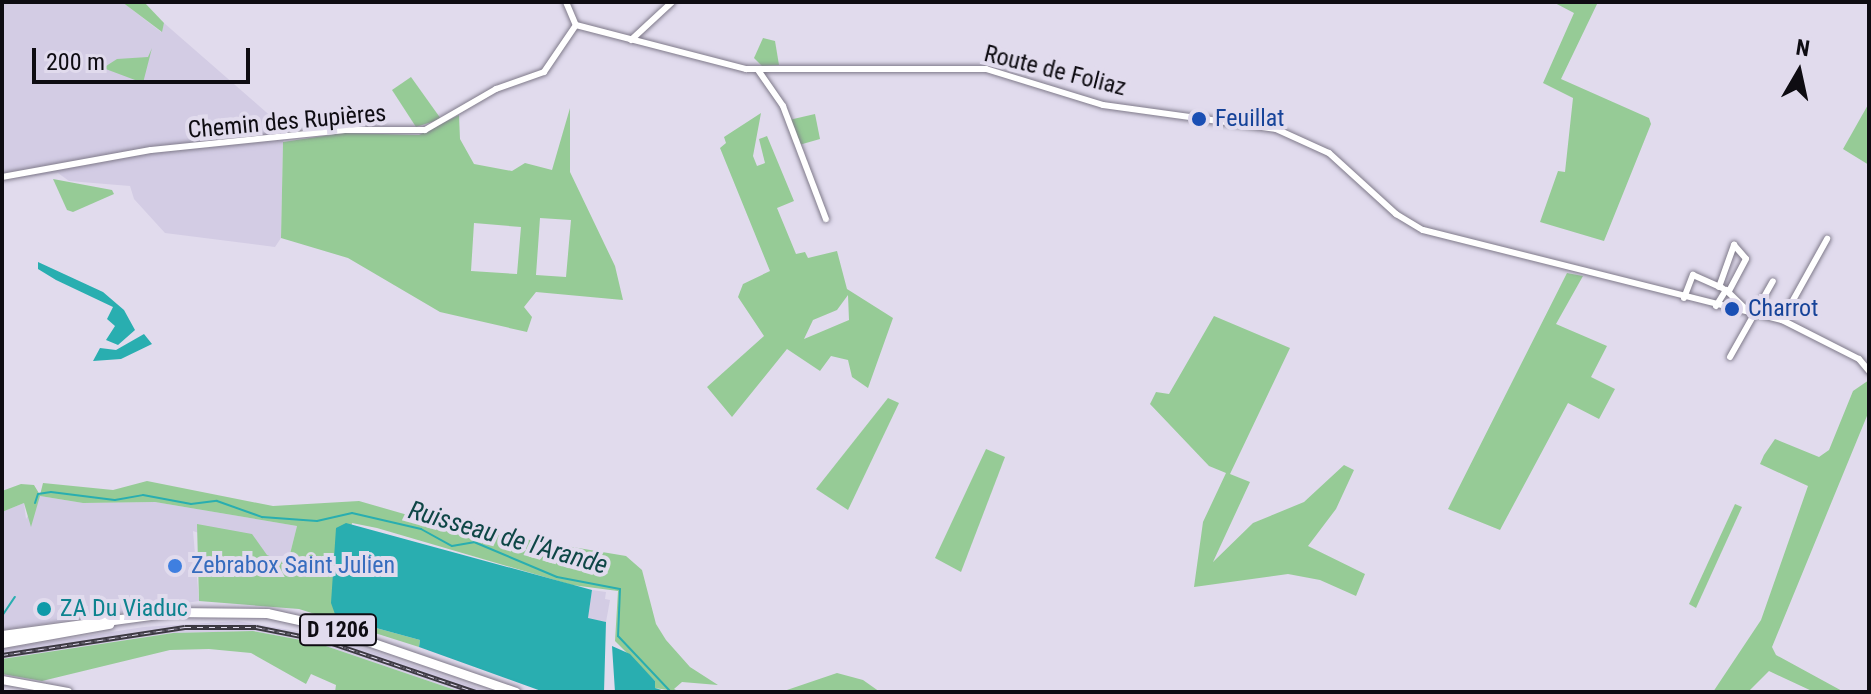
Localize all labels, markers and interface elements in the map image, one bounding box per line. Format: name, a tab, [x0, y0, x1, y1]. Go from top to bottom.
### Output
scale bar	[36, 32, 254, 82]
north arrow	[1759, 32, 1839, 112]
text: N	[1794, 34, 1811, 61]
street label: Route de Foliaz	[981, 39, 1129, 103]
text: 200 m	[46, 48, 105, 76]
street label: Chemin des Rupières	[187, 99, 387, 145]
place label: Feuillat	[1215, 105, 1284, 133]
marker: Feuillat	[1190, 110, 1208, 128]
place label: Charrot	[1748, 295, 1818, 323]
marker: Charrot	[1723, 300, 1741, 318]
water label: Ruisseau de l'Arande	[405, 495, 611, 581]
place label: Zebrabox Saint Julien	[191, 552, 395, 580]
marker: Zebrabox Saint Julien	[166, 557, 184, 575]
place label: ZA Du Viaduc	[60, 595, 188, 623]
marker: ZA Du Viaduc	[35, 600, 53, 618]
road number: D 1206	[298, 612, 378, 648]

